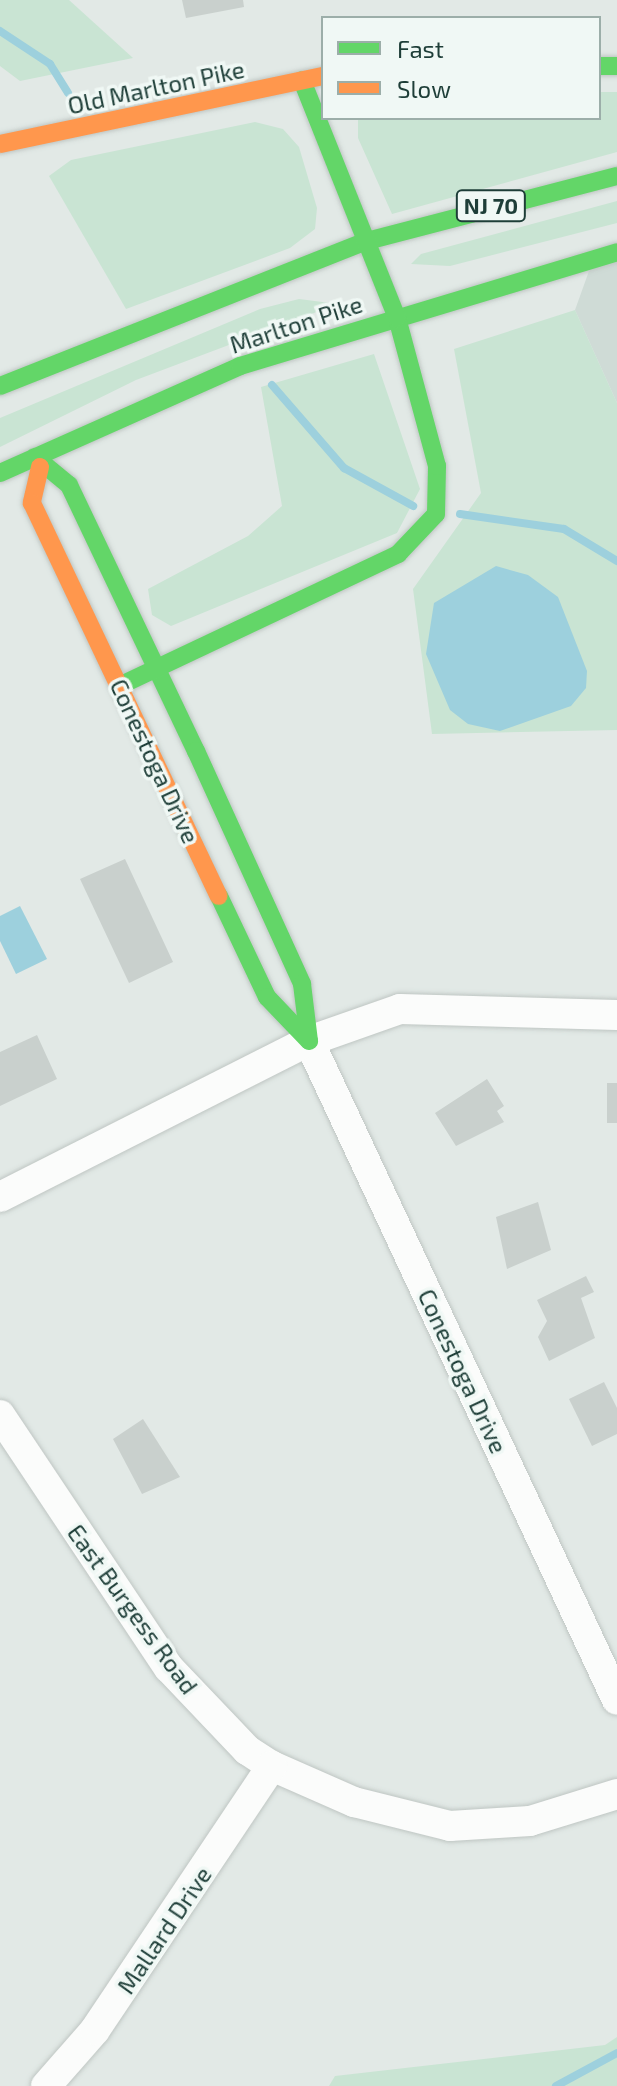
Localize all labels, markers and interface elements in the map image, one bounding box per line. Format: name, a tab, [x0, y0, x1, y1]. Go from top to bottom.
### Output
legend	[321, 16, 601, 120]
text: Fast	[397, 34, 444, 63]
street label: Old Marlton Pike	[65, 54, 247, 120]
text: Slow	[397, 74, 451, 103]
road number: NJ 70	[455, 188, 527, 224]
street label: Marlton Pike	[226, 289, 366, 359]
street label: Conestoga Drive	[104, 674, 206, 848]
street label: Conestoga Drive	[412, 1284, 514, 1458]
street label: East Burgess Road	[62, 1519, 204, 1699]
street label: Mallard Drive	[111, 1861, 217, 1999]

